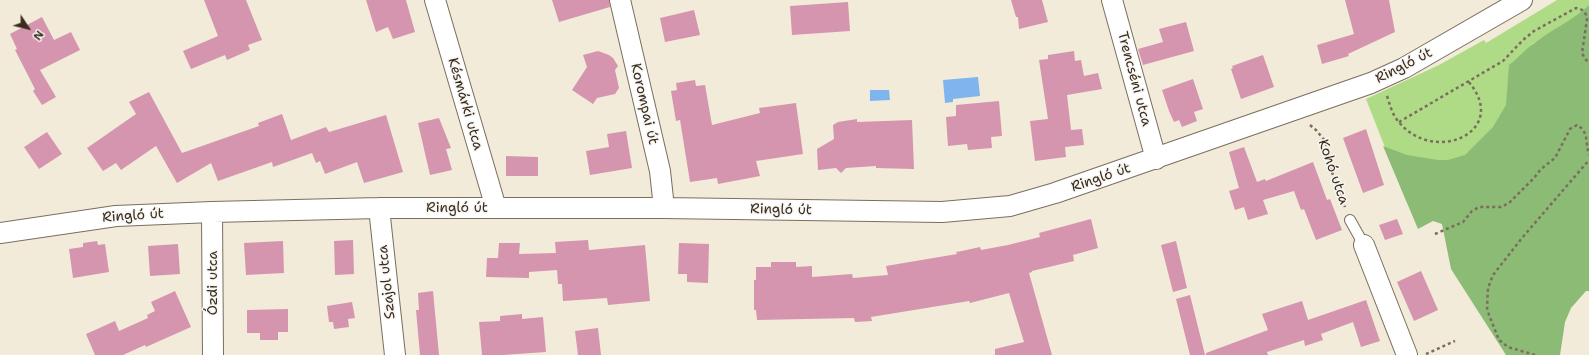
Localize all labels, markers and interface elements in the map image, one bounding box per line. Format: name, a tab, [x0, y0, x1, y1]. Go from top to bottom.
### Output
north arrow	[8, 8, 48, 48]
text: N	[30, 27, 47, 43]
street label: Trencséni utca	[1113, 30, 1155, 128]
street label: Ringló út	[1373, 44, 1435, 88]
street label: Késmárki utca	[444, 56, 486, 152]
street label: Korompai út	[627, 62, 661, 146]
street label: Kohó utca	[1314, 137, 1352, 207]
street label: Ringló út	[1069, 160, 1133, 196]
street label: Ringló út	[426, 200, 488, 216]
street label: Ringló út	[750, 201, 812, 219]
street label: Ringló út	[102, 205, 164, 227]
street label: Szajol utca	[375, 244, 399, 320]
street label: Ózdi utca	[205, 251, 221, 315]

